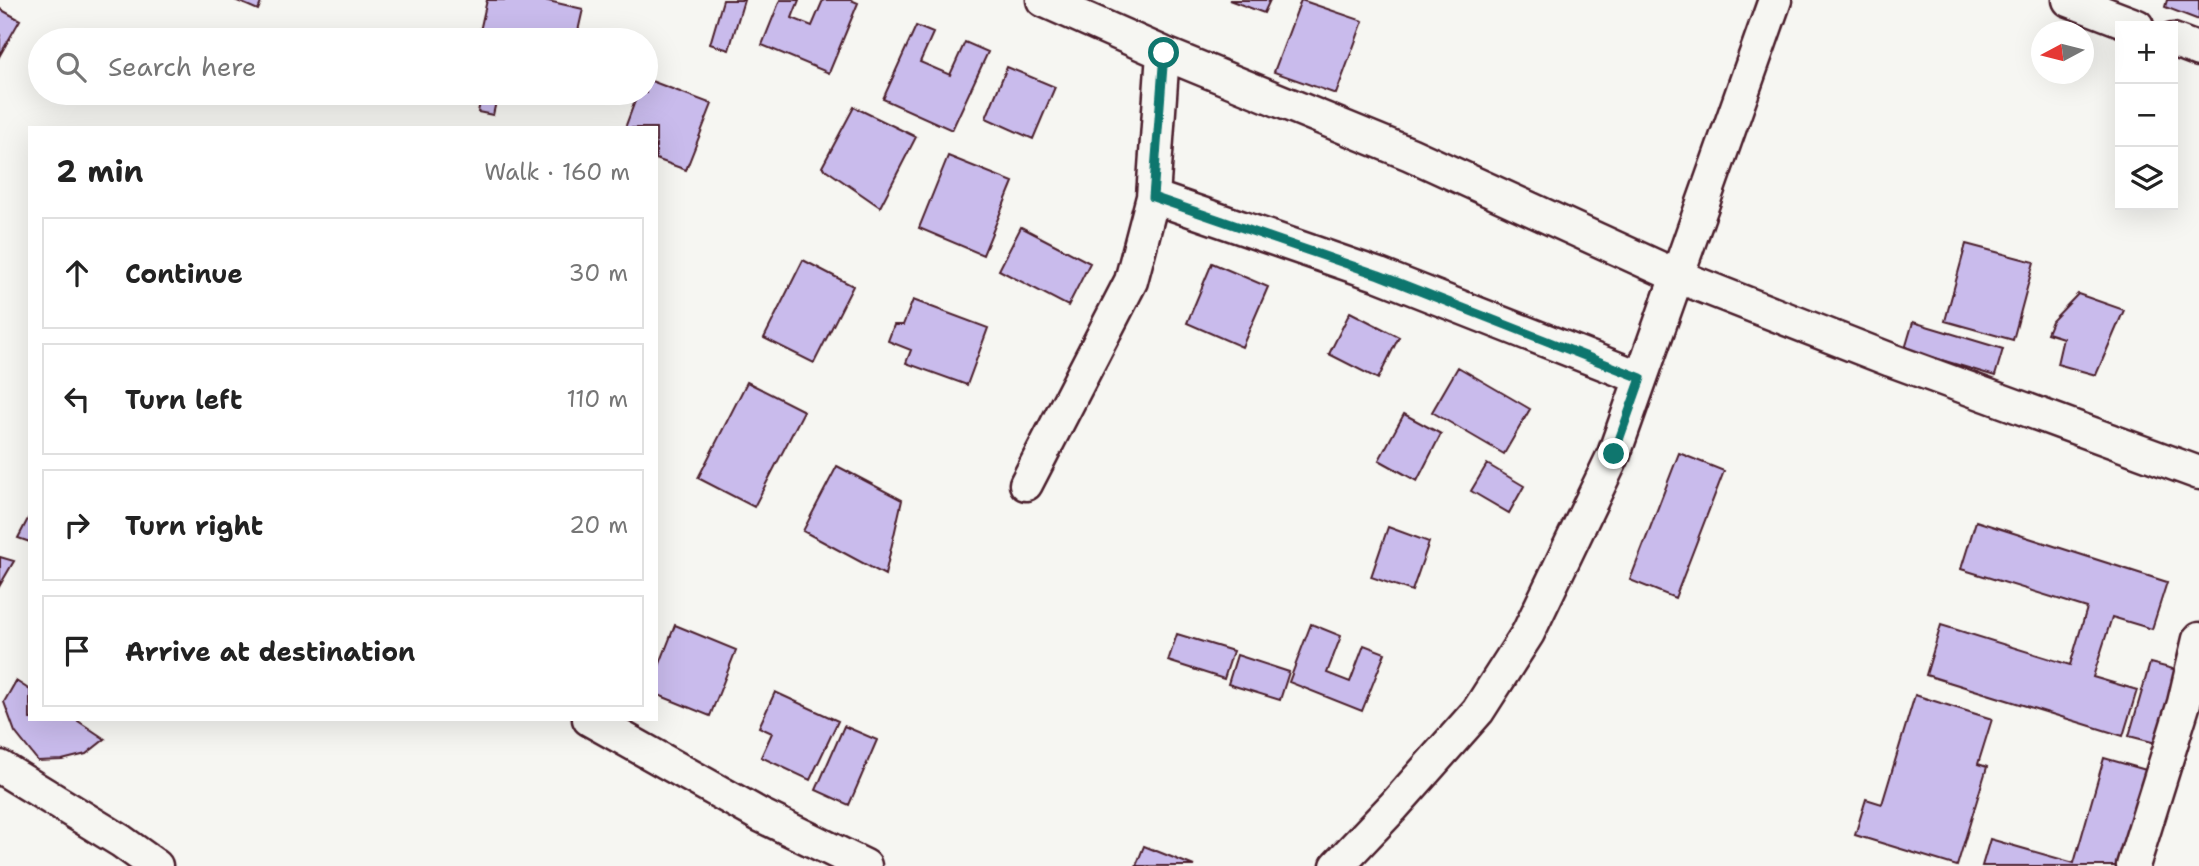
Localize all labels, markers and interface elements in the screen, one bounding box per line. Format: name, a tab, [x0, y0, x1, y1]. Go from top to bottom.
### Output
north arrow	[2031, 21, 2094, 84]
map controls	[2115, 21, 2178, 210]
button: +	[2115, 21, 2178, 84]
search box	[28, 28, 658, 105]
route start	[1148, 37, 1179, 68]
icon: search	[52, 48, 90, 86]
text: Search here	[108, 49, 257, 84]
button: −	[2115, 84, 2178, 147]
button: layers	[2115, 147, 2178, 210]
text: 2 min	[56, 151, 143, 192]
text: Walk · 160 m	[484, 157, 630, 187]
icon: ahead	[58, 254, 96, 292]
text: Continue	[125, 256, 243, 291]
text: 30 m	[569, 258, 628, 288]
icon: left	[58, 380, 96, 418]
text: Turn left	[125, 382, 242, 417]
text: 110 m	[566, 384, 628, 414]
route end	[1598, 438, 1629, 469]
icon: right	[58, 506, 96, 544]
text: Turn right	[125, 508, 263, 543]
text: 20 m	[569, 510, 628, 540]
icon: arrive	[58, 632, 96, 670]
text: Arrive at destination	[125, 634, 415, 669]

